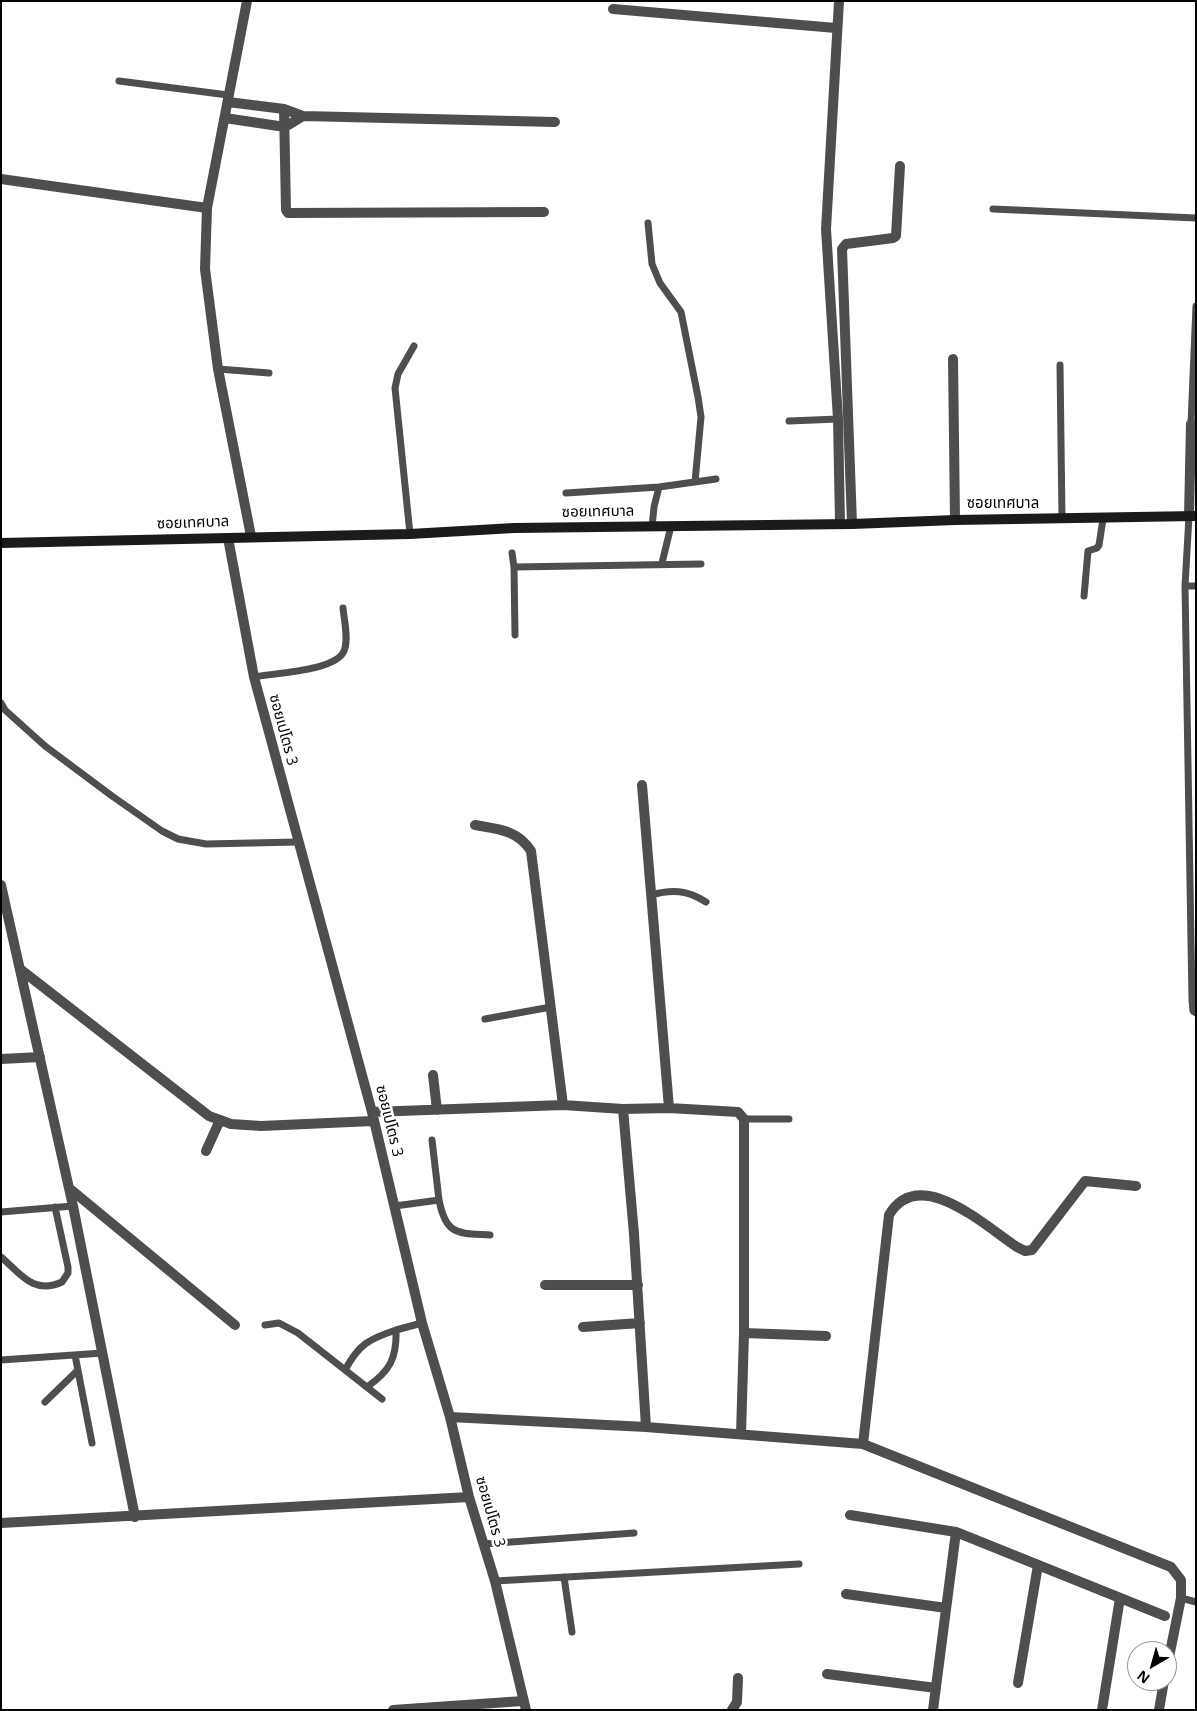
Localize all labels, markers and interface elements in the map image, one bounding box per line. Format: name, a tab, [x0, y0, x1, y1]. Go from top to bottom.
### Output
street label: ซอยเทศบาล	[967, 495, 1039, 513]
street label: ซอยเทศบาล	[562, 502, 634, 522]
street label: ซอยเทศบาล	[156, 513, 230, 533]
street label: ซอยเปโตร 3	[265, 692, 301, 768]
street label: ซอยเปโตร 3	[371, 1083, 407, 1159]
street label: ซอยเปโตร 3	[471, 1474, 509, 1550]
north arrow	[1127, 1641, 1177, 1691]
text: N	[1133, 1666, 1153, 1688]

